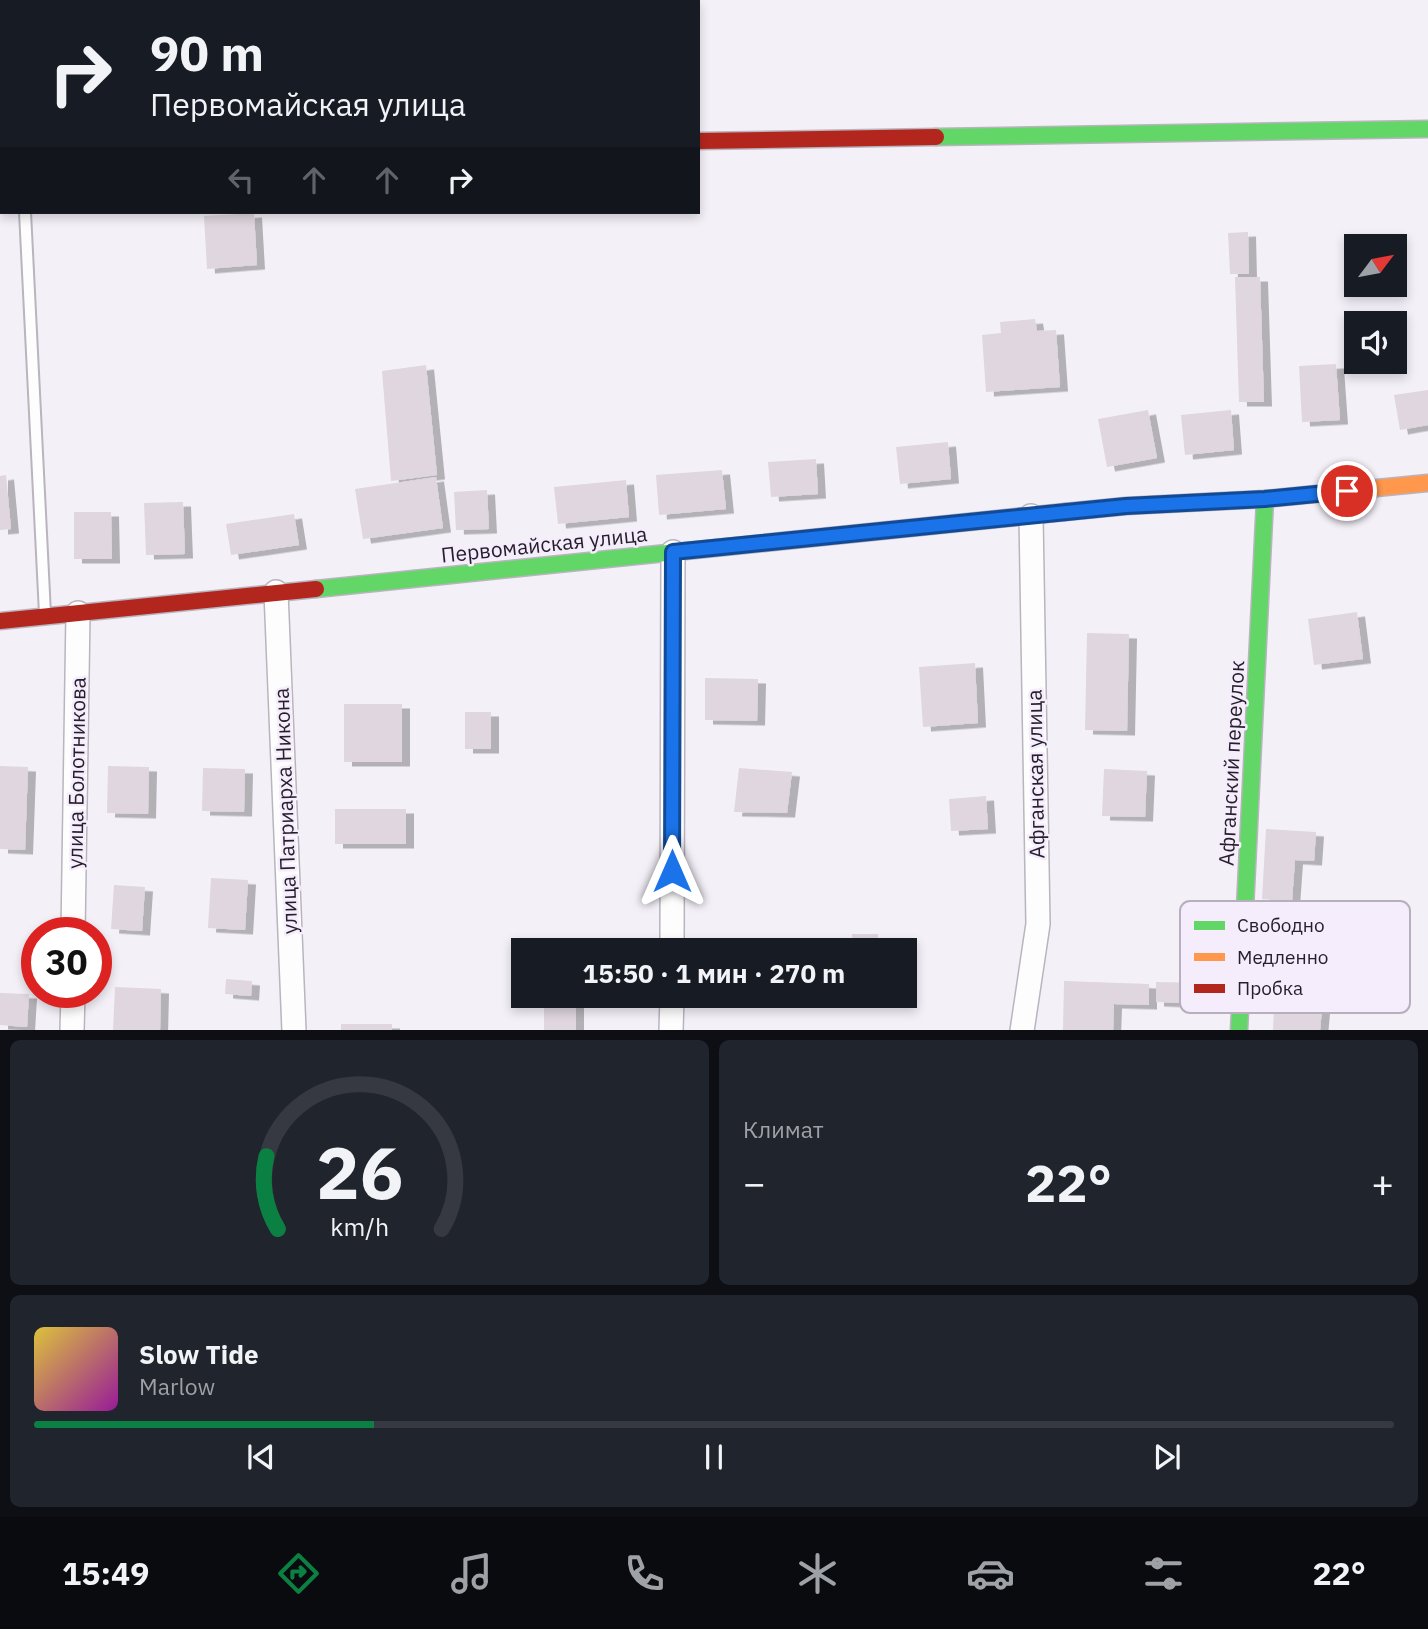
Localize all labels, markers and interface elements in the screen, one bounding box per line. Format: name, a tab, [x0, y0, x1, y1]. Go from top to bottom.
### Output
text: 90 m	[150, 21, 264, 84]
icon: right	[35, 28, 126, 119]
text: Первомайская улица	[150, 83, 466, 125]
icon: left	[222, 161, 260, 199]
icon: ahead	[295, 161, 333, 199]
icon: ahead	[368, 161, 406, 199]
icon: right	[441, 161, 479, 199]
north arrow	[1344, 234, 1407, 298]
map controls	[1344, 234, 1407, 374]
button: sound	[1344, 311, 1407, 374]
pin	[1317, 461, 1377, 521]
icon: arrive	[1328, 472, 1366, 510]
street label: Первомайская улица	[439, 519, 649, 569]
street label: Афганский переулок	[1212, 659, 1250, 867]
street label: улица Болотникова	[60, 677, 92, 869]
street label: улица Патриарха Никона	[267, 687, 303, 935]
street label: Афганская улица	[1020, 689, 1050, 859]
position arrow	[635, 834, 709, 908]
legend	[1180, 901, 1410, 1013]
text: Свободно	[1237, 913, 1325, 937]
speed limit sign: 30	[21, 917, 112, 1008]
text: Медленно	[1237, 945, 1328, 969]
text: 15:50 · 1 мин · 270 m	[583, 956, 845, 990]
text: Пробка	[1237, 976, 1303, 1000]
text: Климат	[743, 1114, 824, 1144]
text: 26	[316, 1124, 403, 1219]
text: 22°	[1025, 1149, 1112, 1216]
text: −	[743, 1158, 766, 1207]
text: +	[1371, 1158, 1394, 1207]
text: km/h	[330, 1209, 389, 1242]
text: Slow Tide	[139, 1337, 259, 1371]
text: Marlow	[139, 1371, 215, 1401]
icon: previous	[242, 1438, 280, 1476]
icon: pause	[695, 1438, 733, 1476]
icon: next	[1148, 1438, 1186, 1476]
icon: directions	[274, 1549, 323, 1598]
icon: music	[447, 1549, 496, 1598]
icon: phone	[620, 1549, 669, 1598]
icon: climate	[793, 1549, 842, 1598]
icon: car	[966, 1549, 1015, 1598]
icon: filters	[1139, 1549, 1188, 1598]
text: 15:49	[62, 1552, 149, 1594]
text: 22°	[1312, 1552, 1366, 1594]

